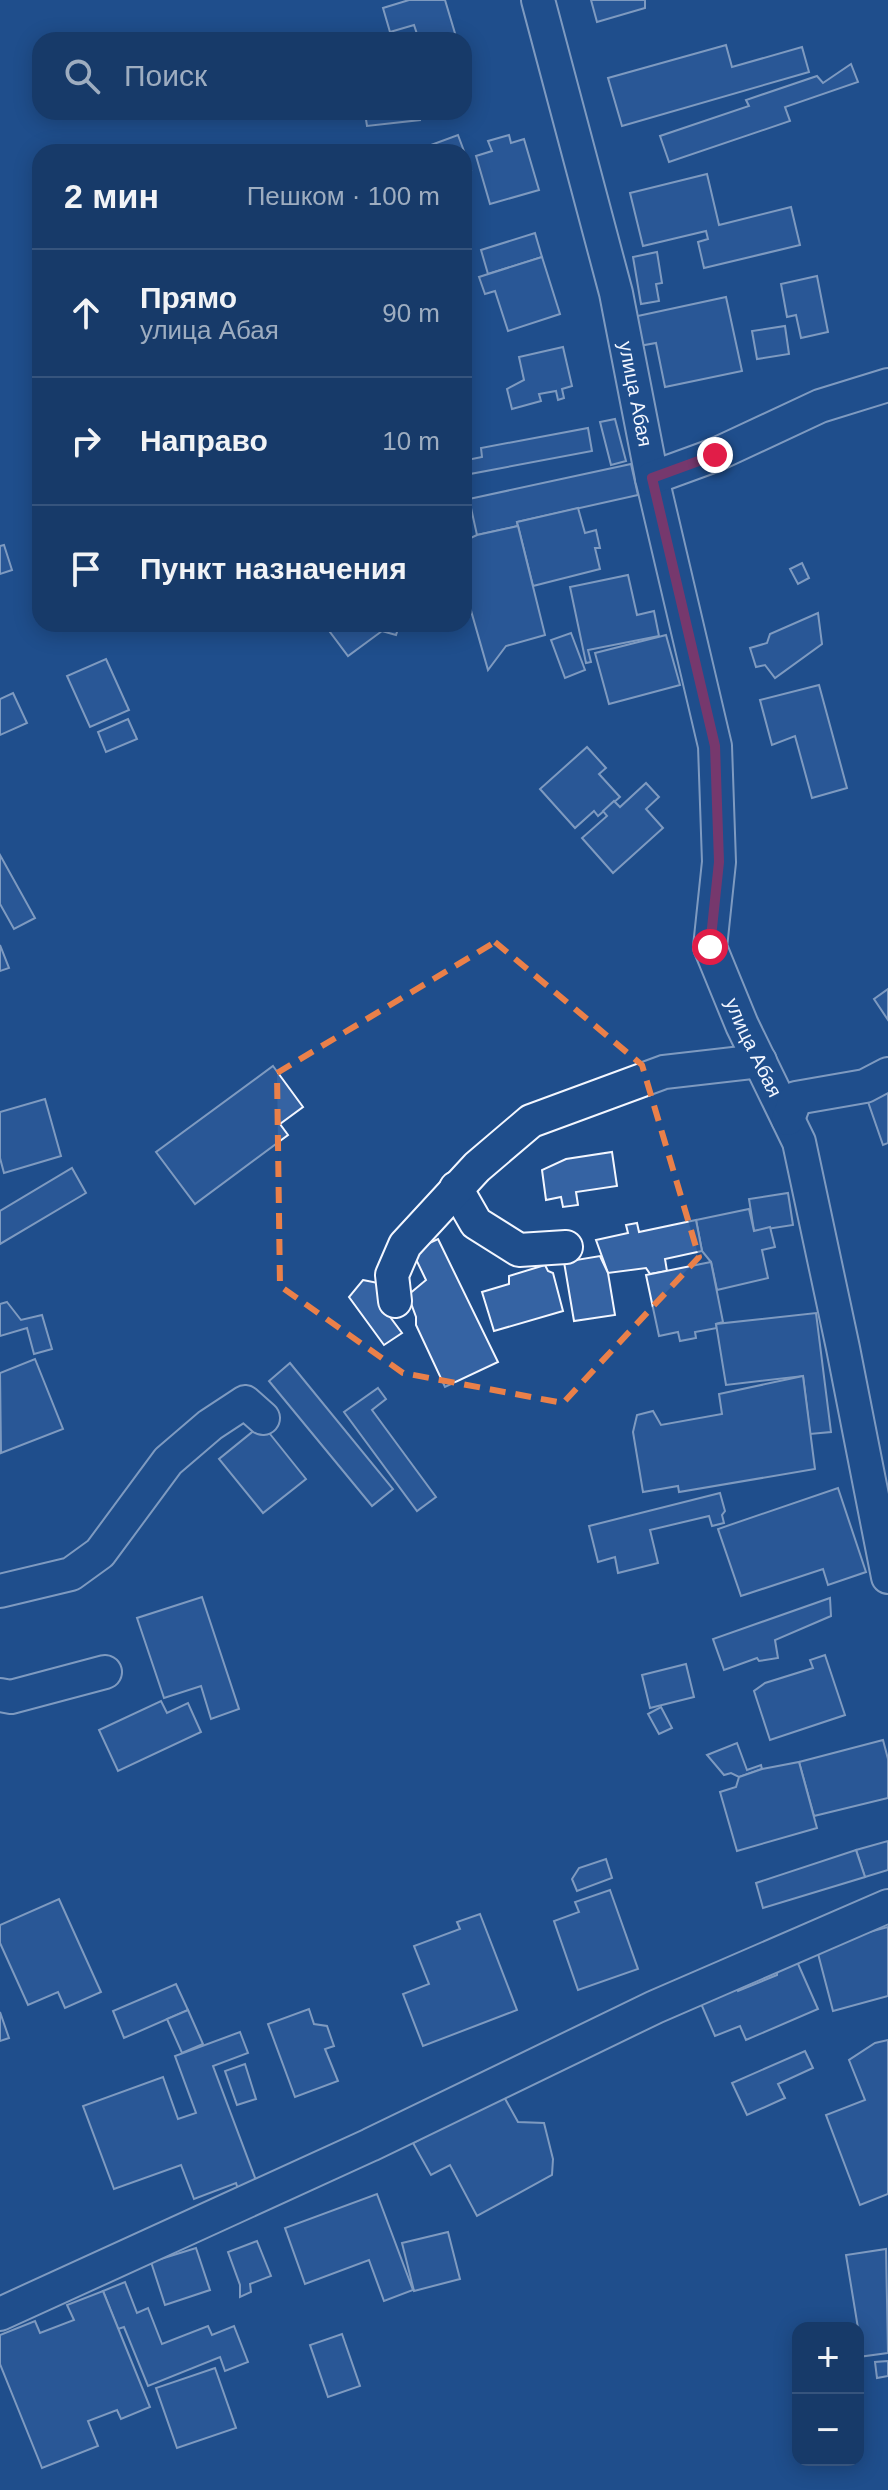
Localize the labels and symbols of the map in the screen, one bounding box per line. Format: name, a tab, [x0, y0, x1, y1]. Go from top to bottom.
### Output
street label: улица Абая	[615, 339, 657, 448]
route end	[697, 437, 733, 473]
route start	[692, 929, 728, 965]
street label: улица Абая	[721, 995, 786, 1100]

